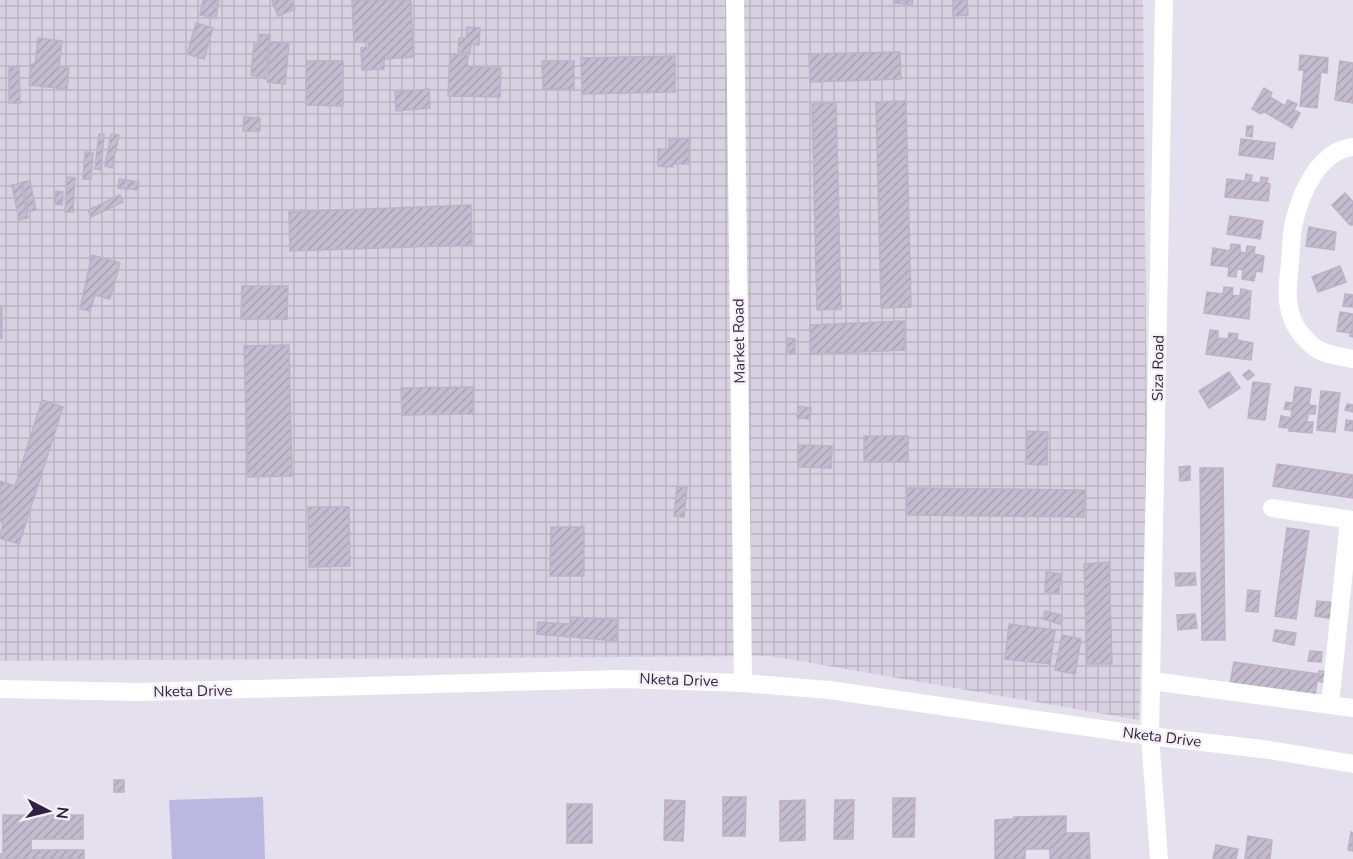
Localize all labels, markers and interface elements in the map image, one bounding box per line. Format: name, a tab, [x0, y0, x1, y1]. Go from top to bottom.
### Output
street label: Market Road	[728, 298, 750, 384]
street label: Siza Road	[1147, 335, 1169, 401]
street label: Nketa Drive	[639, 669, 719, 691]
street label: Nketa Drive	[153, 680, 233, 702]
street label: Nketa Drive	[1122, 722, 1202, 752]
north arrow	[18, 781, 78, 841]
text: N	[50, 805, 74, 820]

